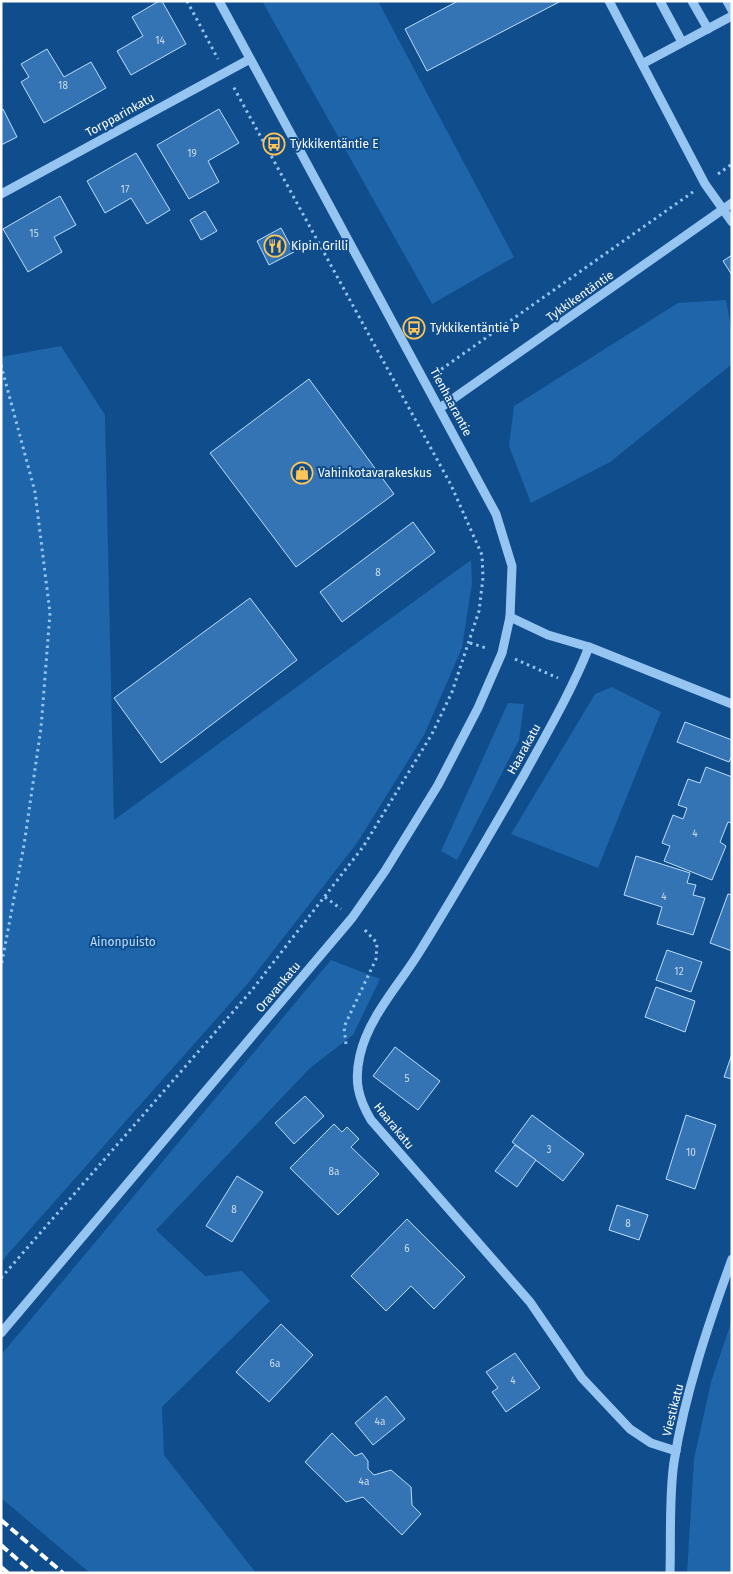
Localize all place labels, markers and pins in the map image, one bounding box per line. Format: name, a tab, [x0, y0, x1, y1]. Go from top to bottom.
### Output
bus stop icon: Tykkikentäntie E	[262, 132, 286, 156]
place label: Tykkikentäntie E	[290, 137, 379, 151]
restaurant icon: Kipin Grilli	[263, 234, 287, 258]
place label: Kipin Grilli	[291, 239, 348, 253]
bus stop icon: Tykkikentäntie P	[402, 316, 426, 340]
place label: Tykkikentäntie P	[430, 321, 519, 335]
shop icon: Vahinkotavarakeskus	[290, 461, 314, 485]
place label: Vahinkotavarakeskus	[318, 466, 432, 480]

